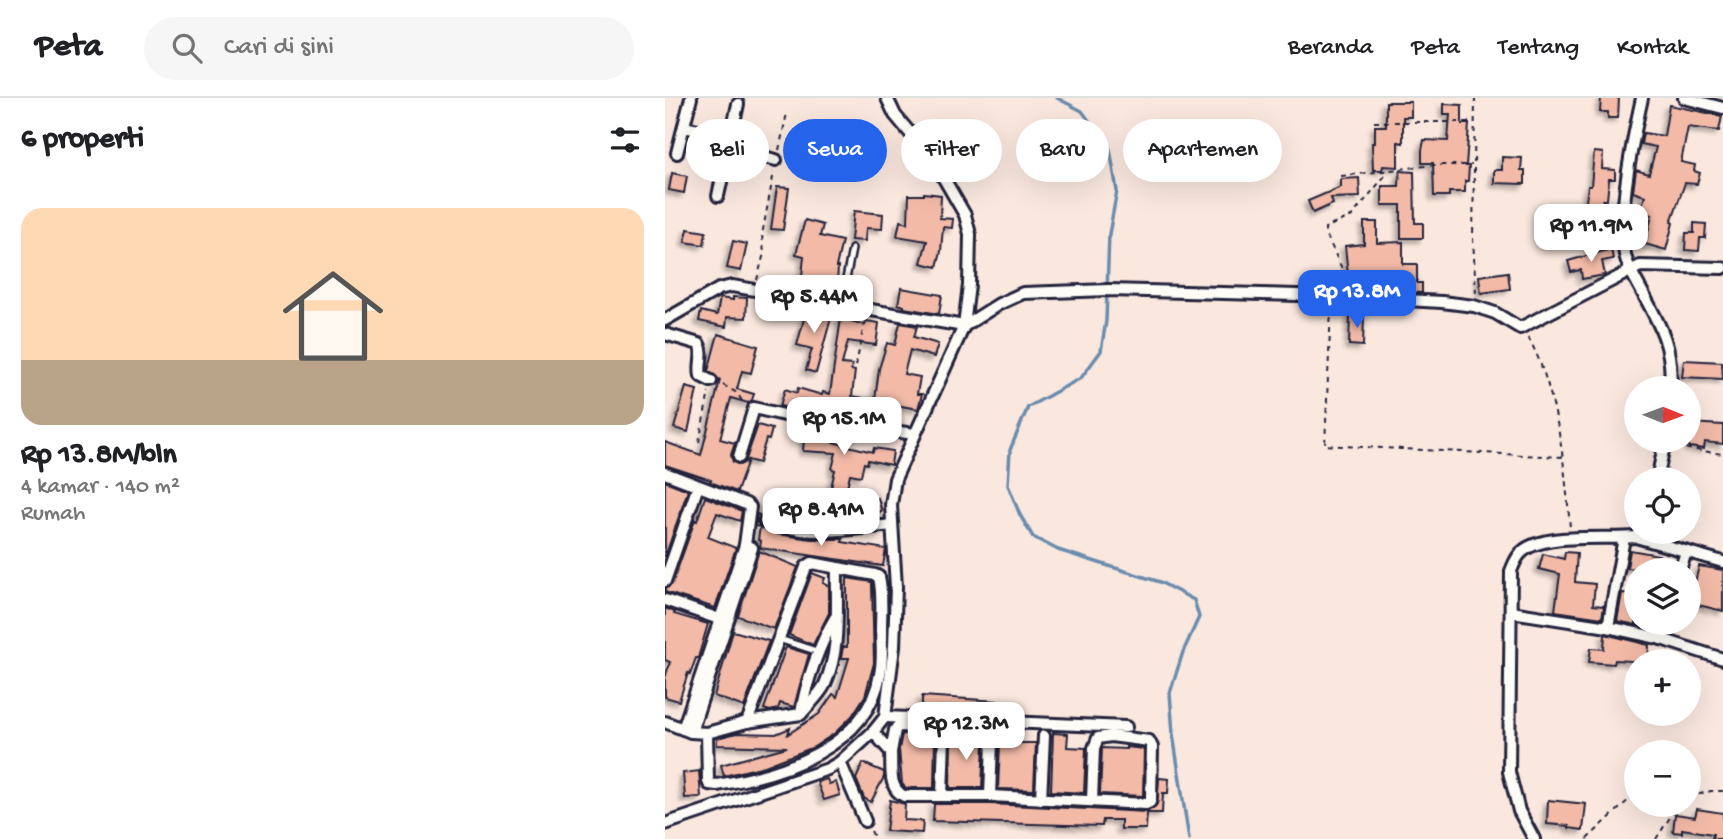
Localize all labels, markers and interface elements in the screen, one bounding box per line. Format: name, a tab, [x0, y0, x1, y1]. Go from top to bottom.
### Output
search box	[144, 17, 634, 80]
text: Peta	[35, 29, 102, 67]
icon: search	[168, 29, 206, 67]
text: Cari di sini	[224, 33, 334, 64]
text: Beranda	[1288, 34, 1373, 63]
text: Peta	[1411, 34, 1460, 63]
text: Tentang	[1498, 34, 1579, 63]
text: Kontak	[1617, 34, 1688, 63]
chip: Beli	[686, 119, 769, 182]
chip: Sewa	[783, 119, 887, 182]
chip: Filter	[901, 119, 1002, 182]
chip: Baru	[1016, 119, 1109, 182]
chip: Apartemen	[1123, 119, 1282, 182]
icon: filters	[606, 121, 644, 159]
text: 6 properti	[21, 123, 144, 158]
pin: Rp 11.9M	[1519, 204, 1663, 264]
text: Rp 11.9M	[1550, 213, 1632, 240]
icon: home	[270, 253, 396, 379]
pin: Rp 13.8M	[1285, 271, 1429, 330]
pin: Rp 5.44M	[742, 275, 886, 335]
text: Rp 13.8M	[1314, 279, 1400, 306]
text: Rp 5.44M	[771, 284, 857, 311]
north arrow	[1624, 376, 1701, 453]
map controls	[1624, 376, 1701, 817]
pin: Rp 15.1M	[772, 398, 916, 457]
text: Rp 15.1M	[803, 406, 885, 433]
text: Rp 13.8M/bln	[21, 439, 177, 474]
button: locate	[1624, 467, 1701, 544]
text: 4 kamar · 140 m²	[21, 474, 180, 501]
pin: Rp 8.41M	[749, 489, 893, 548]
text: Rp 8.41M	[779, 497, 863, 524]
text: Rumah	[21, 501, 85, 528]
button: layers	[1624, 558, 1701, 635]
button: +	[1624, 649, 1701, 726]
pin: Rp 12.3M	[894, 702, 1038, 762]
text: Rp 12.3M	[924, 711, 1008, 738]
button: −	[1624, 740, 1701, 817]

